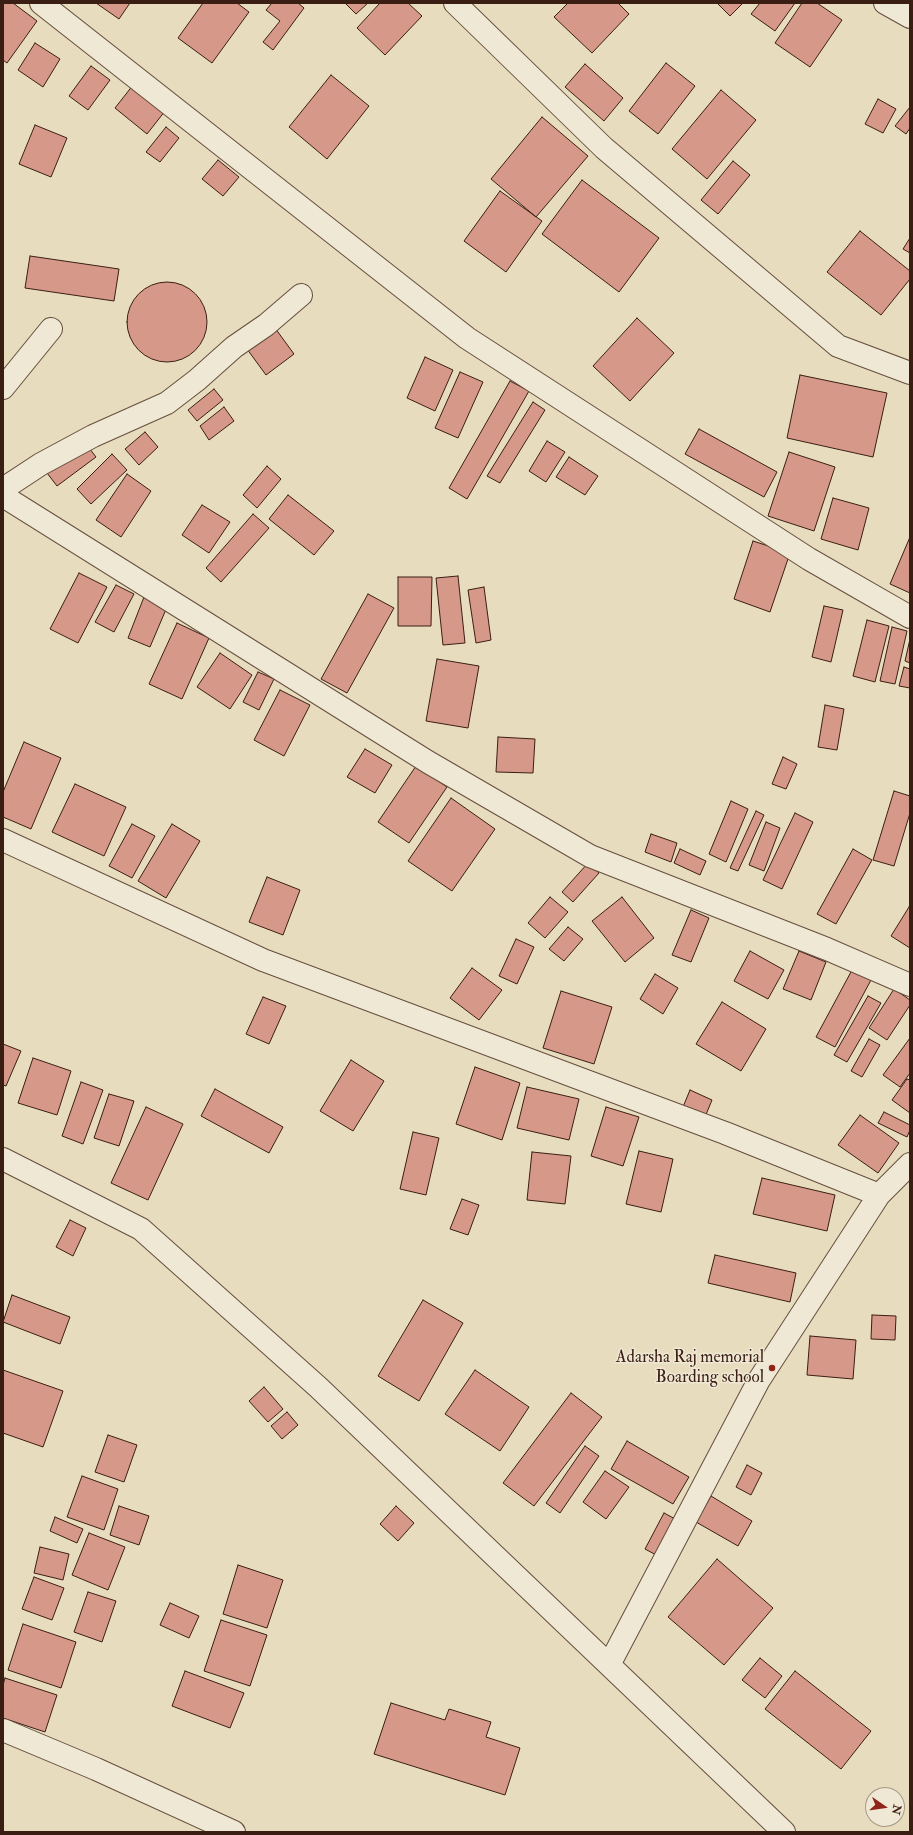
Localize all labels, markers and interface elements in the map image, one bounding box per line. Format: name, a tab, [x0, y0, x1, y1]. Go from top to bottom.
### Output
place label: Adarsha Raj memorial Boarding school	[616, 1348, 764, 1388]
marker: Adarsha Raj memorial Boarding school	[767, 1363, 777, 1373]
north arrow	[865, 1787, 905, 1827]
text: N	[889, 1803, 904, 1816]

